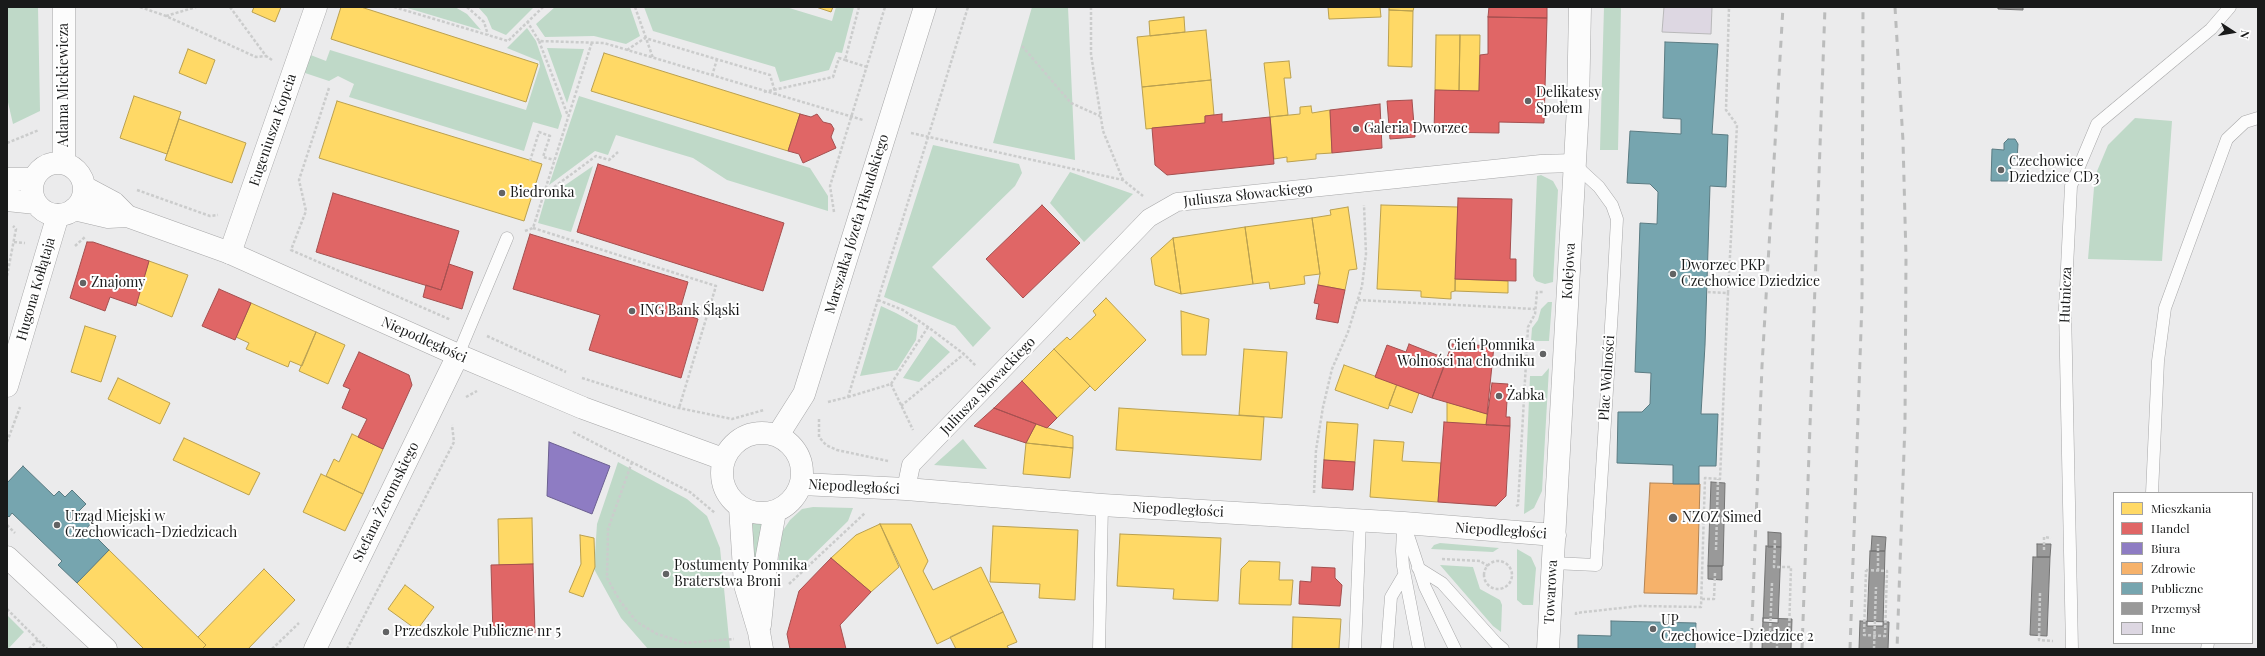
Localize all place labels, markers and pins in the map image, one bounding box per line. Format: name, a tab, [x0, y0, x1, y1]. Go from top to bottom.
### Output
place label: Delikatesy Społem	[1536, 85, 1601, 118]
marker: Delikatesy Społem	[1523, 96, 1533, 106]
place label: Galeria Dworzec	[1364, 121, 1468, 137]
marker: Galeria Dworzec	[1351, 124, 1361, 134]
place label: Czechowice Dziedzice CD3	[2009, 154, 2099, 186]
marker: Czechowice Dziedzice CD3	[1996, 165, 2006, 175]
place label: Biedronka	[510, 185, 574, 201]
marker: Biedronka	[497, 188, 507, 198]
place label: Dworzec PKP Czechowice Dziedzice	[1681, 258, 1820, 290]
marker: Dworzec PKP Czechowice Dziedzice	[1668, 269, 1678, 279]
place label: Znajomy	[91, 275, 145, 291]
marker: Znajomy	[78, 278, 88, 288]
place label: ING Bank Śląski	[640, 303, 740, 319]
marker: ING Bank Śląski	[627, 306, 637, 316]
place label: Cień Pomnika Wolności na chodniku	[1397, 338, 1535, 370]
marker: Cień Pomnika Wolności na chodniku	[1538, 349, 1548, 359]
place label: Żabka	[1507, 388, 1545, 404]
marker: Żabka	[1494, 391, 1504, 401]
place label: Urząd Miejski w Czechowicach-Dziedzicach	[65, 509, 237, 542]
place label: NZOZ Simed	[1682, 510, 1762, 526]
marker: NZOZ Simed	[1667, 512, 1679, 524]
marker: Urząd Miejski w Czechowicach-Dziedzicach	[52, 520, 62, 530]
place label: Postumenty Pomnika Braterstwa Broni	[674, 558, 808, 590]
marker: Postumenty Pomnika Braterstwa Broni	[661, 569, 671, 579]
place label: UP Czechowice-Dziedzice 2	[1661, 613, 1814, 646]
place label: Przedszkole Publiczne nr 5	[394, 624, 561, 640]
marker: UP Czechowice-Dziedzice 2	[1648, 624, 1658, 634]
marker: Przedszkole Publiczne nr 5	[381, 627, 391, 637]

